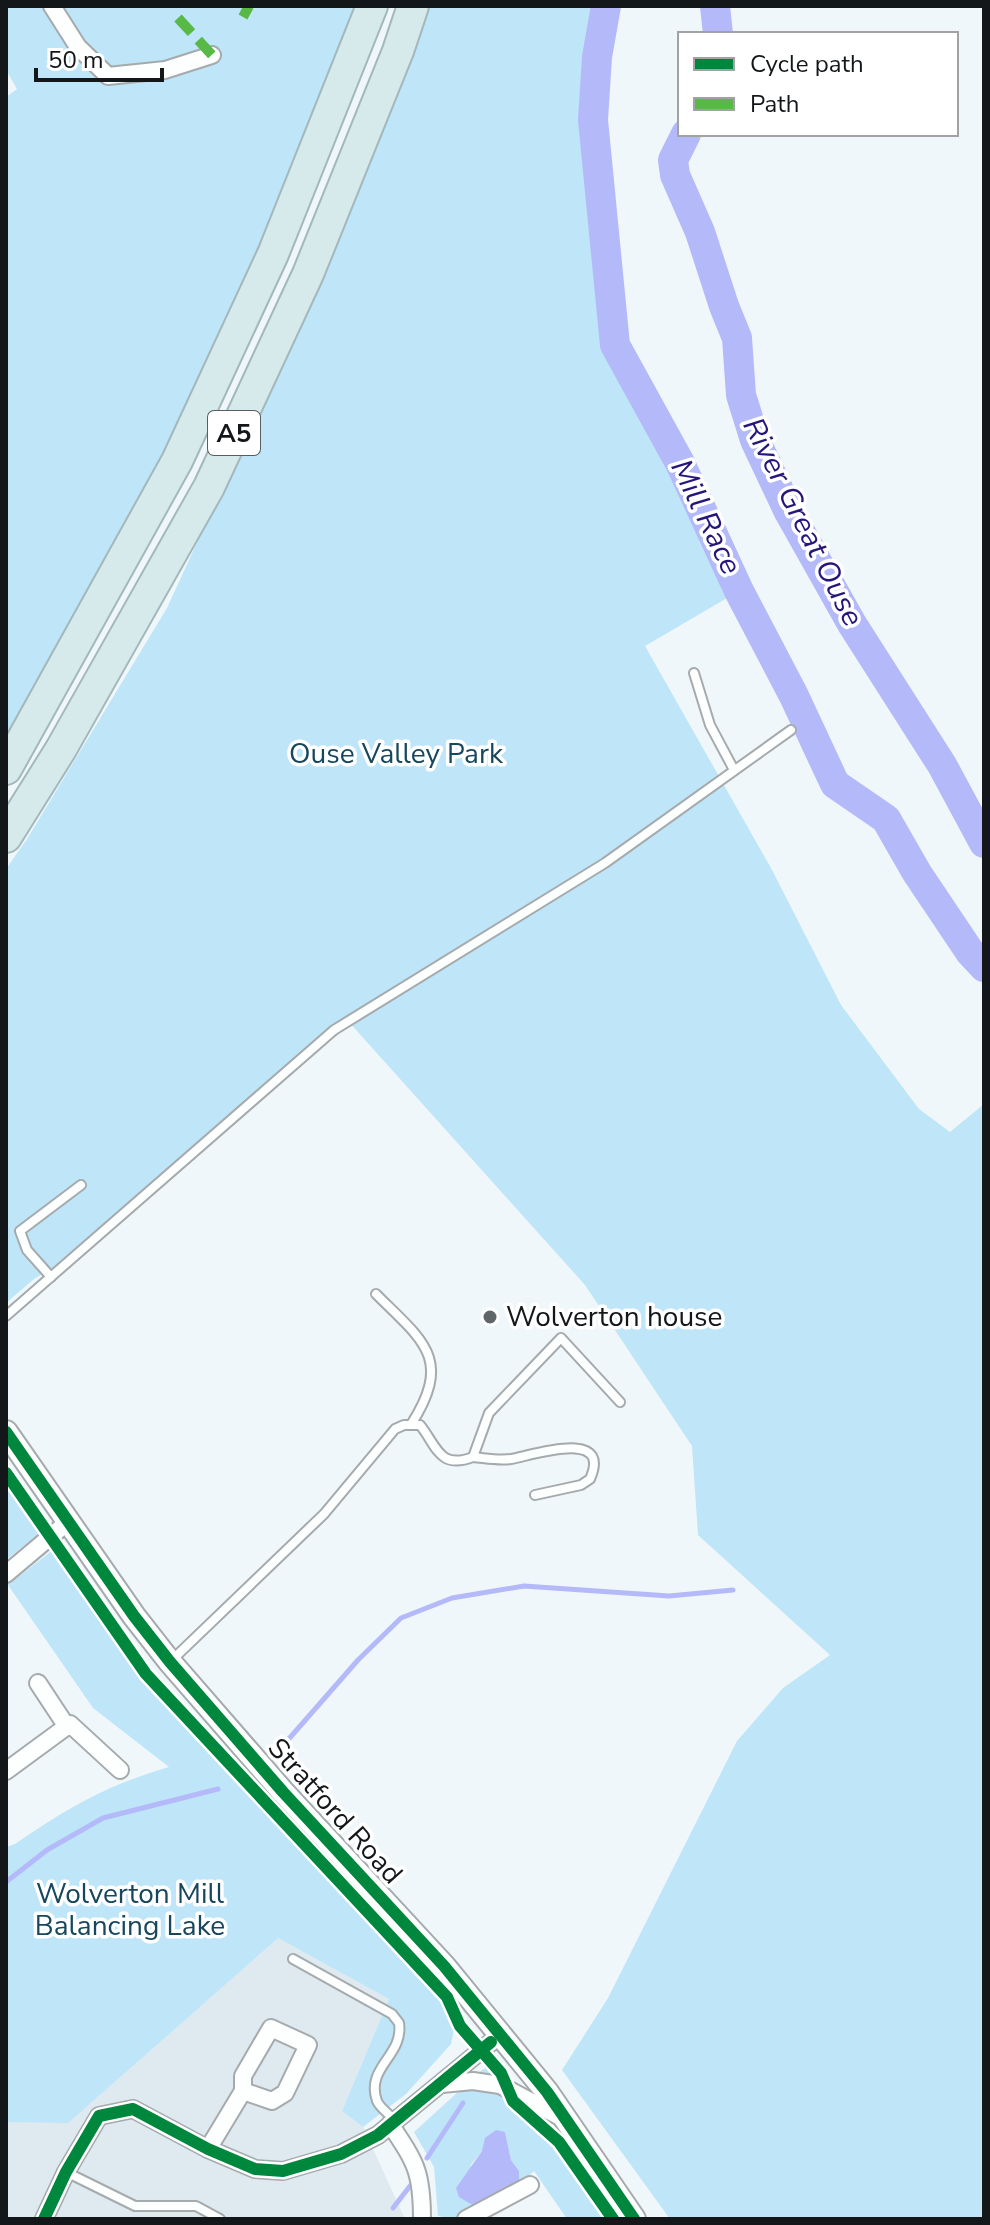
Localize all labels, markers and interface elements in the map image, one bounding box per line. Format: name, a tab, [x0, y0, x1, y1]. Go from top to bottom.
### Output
scale bar	[36, 32, 162, 82]
legend	[678, 32, 958, 136]
text: 50 m	[48, 44, 104, 76]
text: Cycle path	[750, 48, 864, 80]
text: Path	[750, 88, 799, 120]
road number: A5	[208, 411, 260, 455]
water label: River Great Ouse	[733, 411, 873, 633]
water label: Mill Race	[660, 452, 752, 582]
park label: Ouse Valley Park	[289, 735, 504, 773]
place label: Wolverton house	[506, 1298, 722, 1336]
marker: Wolverton house	[481, 1308, 499, 1326]
street label: Stratford Road	[259, 1730, 411, 1892]
park label: Wolverton Mill Balancing Lake	[35, 1875, 225, 1945]

